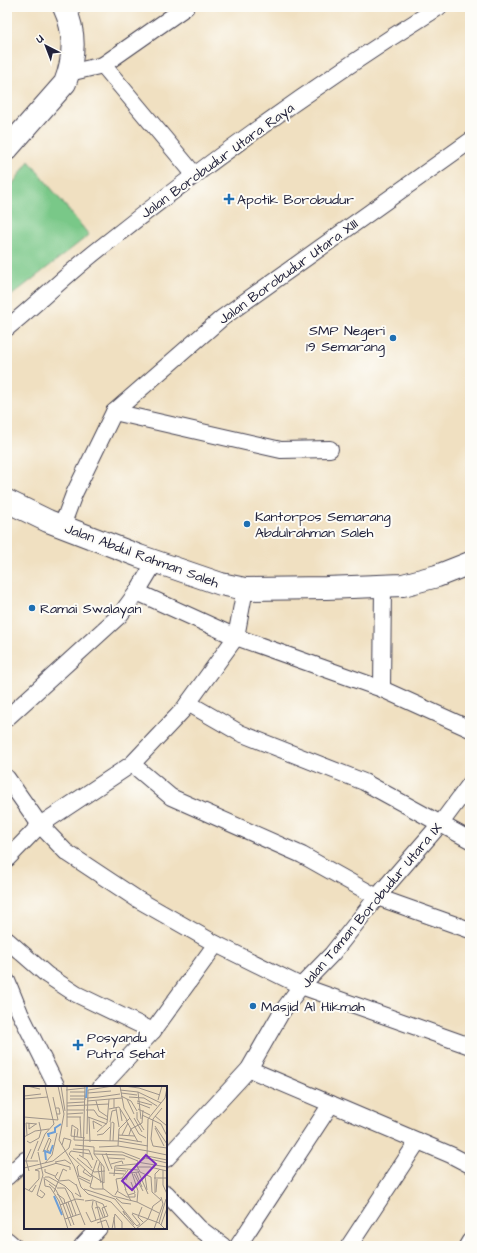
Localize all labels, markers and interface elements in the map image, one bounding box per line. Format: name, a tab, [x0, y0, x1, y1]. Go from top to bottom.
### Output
north arrow	[26, 26, 66, 66]
text: U	[32, 31, 47, 47]
street label: Jalan Borobudur Utara Raya	[137, 98, 299, 223]
place label: Apotik Borobudur	[237, 190, 354, 210]
marker: Apotik Borobudur	[224, 194, 234, 204]
street label: Jalan Borobudur Utara XIII	[215, 214, 363, 329]
place label: SMP Negeri 19 Semarang	[306, 321, 385, 357]
marker: SMP Negeri 19 Semarang	[388, 333, 398, 343]
place label: Kantorpos Semarang Abdulrahman Saleh	[255, 507, 391, 543]
street label: Jalan Abdul Rahman Saleh	[62, 519, 222, 593]
marker: Kantorpos Semarang Abdulrahman Saleh	[242, 519, 252, 529]
place label: Ramai Swalayan	[40, 599, 141, 619]
marker: Ramai Swalayan	[27, 603, 37, 613]
street label: Jalan Taman Borobudur Utara IX	[296, 818, 447, 993]
place label: Masjid Al Hikmah	[261, 997, 365, 1017]
marker: Masjid Al Hikmah	[248, 1001, 258, 1011]
place label: Posyandu Putra Sehat	[87, 1028, 166, 1064]
marker: Posyandu Putra Sehat	[72, 1039, 84, 1051]
inset map	[24, 1086, 167, 1229]

